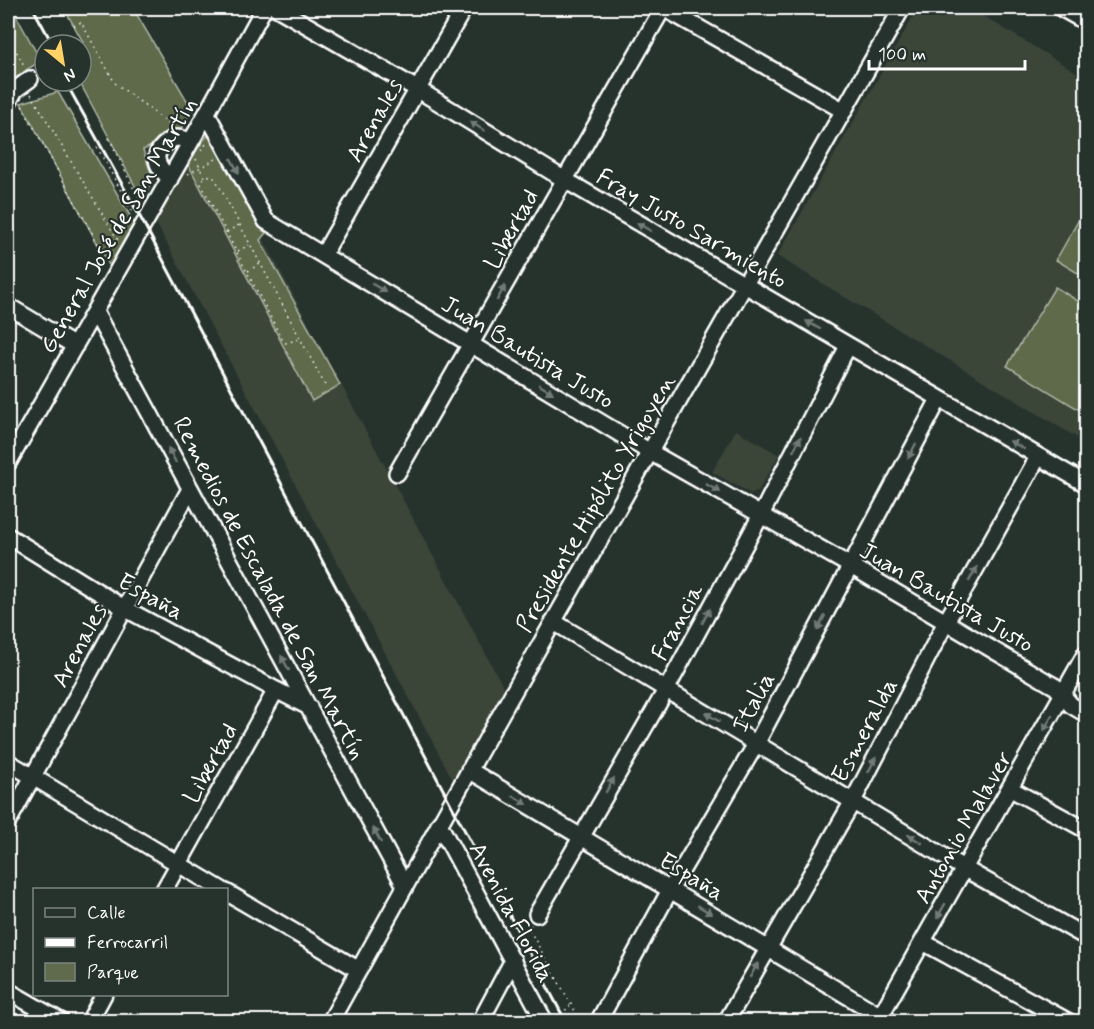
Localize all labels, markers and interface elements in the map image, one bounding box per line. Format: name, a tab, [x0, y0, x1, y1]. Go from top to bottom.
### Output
north arrow	[33, 33, 93, 93]
scale bar	[869, 33, 1025, 71]
text: 100 m	[878, 43, 926, 67]
text: N	[60, 63, 80, 86]
street label: Arenales	[340, 73, 411, 168]
street label: General José de San Martín	[33, 92, 205, 359]
one-way arrow	[469, 121, 485, 132]
one-way arrow	[230, 158, 240, 175]
street label: Fray Justo Sarmiento	[590, 162, 792, 297]
street label: Libertad	[478, 184, 547, 275]
one-way arrow	[636, 221, 652, 232]
one-way arrow	[371, 283, 387, 294]
one-way arrow	[495, 285, 506, 301]
street label: Juan Bautista Justo	[435, 289, 619, 417]
one-way arrow	[804, 320, 821, 330]
street label: Presidente Hipólito Yrigoyen	[509, 369, 683, 639]
one-way arrow	[538, 383, 554, 394]
street label: Remedios de Escalada de San Martín	[165, 412, 373, 766]
one-way arrow	[793, 435, 802, 452]
one-way arrow	[1009, 439, 1025, 450]
one-way arrow	[907, 442, 917, 459]
one-way arrow	[167, 446, 177, 463]
one-way arrow	[705, 483, 722, 493]
street label: Juan Bautista Justo	[854, 536, 1039, 661]
one-way arrow	[968, 565, 978, 582]
street label: España	[112, 567, 189, 628]
street label: Francia	[645, 578, 712, 667]
street label: Arenales	[45, 598, 116, 693]
one-way arrow	[701, 607, 711, 624]
one-way arrow	[816, 614, 826, 632]
one-way arrow	[280, 654, 290, 671]
street label: Italia	[726, 667, 783, 738]
street label: Esmeralda	[825, 673, 906, 788]
one-way arrow	[704, 712, 720, 723]
one-way arrow	[1043, 715, 1053, 732]
street label: Libertad	[177, 718, 246, 809]
street label: Antonio Malaver	[908, 746, 1021, 910]
one-way arrow	[867, 756, 876, 773]
one-way arrow	[605, 777, 615, 794]
one-way arrow	[512, 794, 528, 805]
one-way arrow	[373, 826, 382, 843]
one-way arrow	[907, 833, 923, 844]
street label: Avenida Florida	[461, 837, 561, 988]
street label: España	[653, 846, 730, 909]
legend	[33, 888, 228, 996]
text: Calle	[87, 901, 126, 925]
one-way arrow	[936, 902, 946, 919]
one-way arrow	[697, 905, 713, 916]
text: Ferrocarril	[87, 931, 168, 955]
text: Parque	[87, 961, 139, 985]
one-way arrow	[749, 962, 759, 979]

